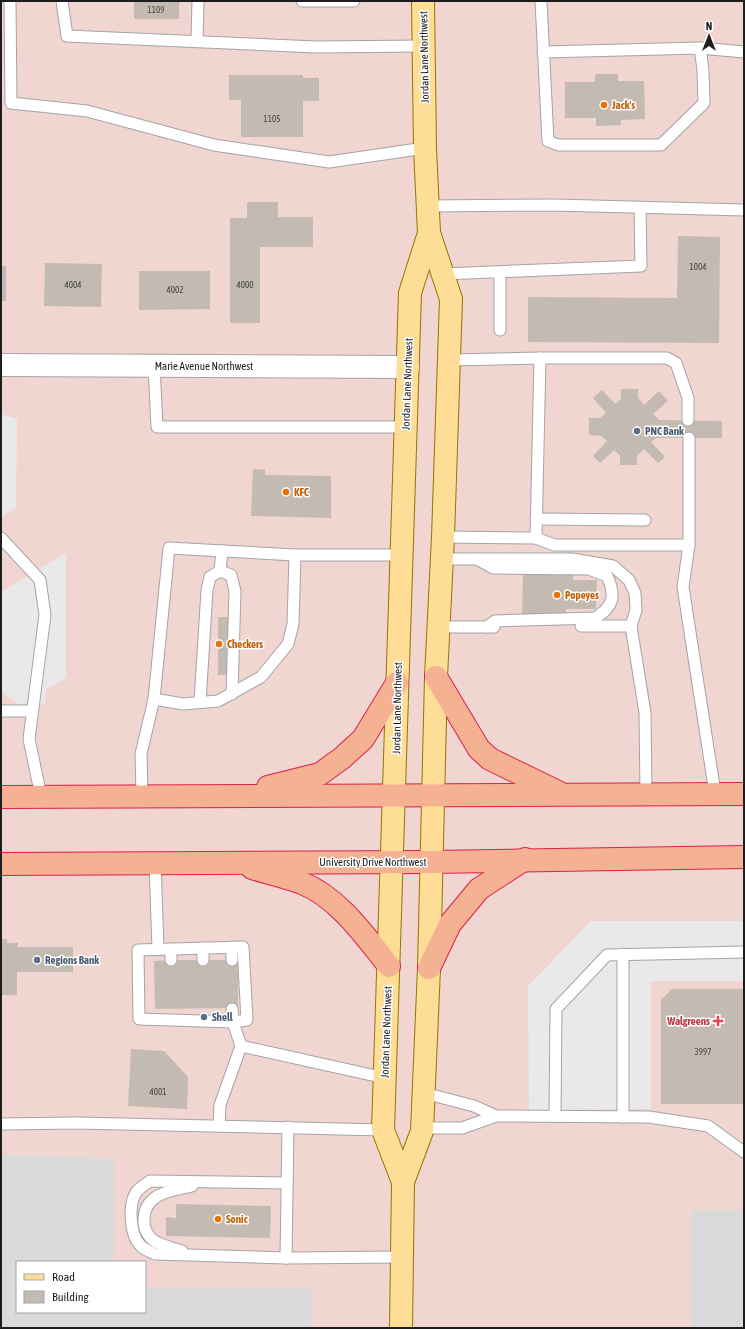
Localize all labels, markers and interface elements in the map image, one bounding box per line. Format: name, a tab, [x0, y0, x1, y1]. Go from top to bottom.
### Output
house number: 1109	[148, 5, 164, 15]
street label: Jordan Lane Northwest	[417, 11, 431, 103]
north arrow	[689, 16, 729, 56]
text: N	[706, 20, 712, 32]
place label: Jack's	[611, 99, 635, 111]
marker: Jack's	[599, 100, 609, 110]
house number: 1105	[264, 114, 280, 124]
house number: 1004	[690, 262, 706, 272]
house number: 4004	[65, 280, 81, 290]
house number: 4000	[237, 280, 253, 290]
house number: 4002	[167, 285, 183, 295]
street label: Jordan Lane Northwest	[399, 338, 415, 430]
street label: Marie Avenue Northwest	[155, 360, 253, 372]
place label: PNC Bank	[645, 425, 684, 437]
marker: PNC Bank	[632, 426, 642, 436]
place label: KFC	[294, 486, 309, 498]
marker: KFC	[281, 487, 291, 497]
place label: Popeyes	[565, 589, 599, 601]
marker: Popeyes	[552, 590, 562, 600]
place label: Checkers	[227, 638, 263, 650]
marker: Checkers	[214, 639, 224, 649]
street label: Jordan Lane Northwest	[390, 662, 404, 754]
street label: University Drive Northwest	[319, 856, 427, 868]
place label: Regions Bank	[45, 954, 99, 966]
marker: Regions Bank	[32, 955, 42, 965]
street label: Jordan Lane Northwest	[378, 986, 394, 1078]
place label: Shell	[212, 1011, 234, 1023]
marker: Shell	[199, 1012, 209, 1022]
place label: Walgreens	[666, 1015, 710, 1027]
marker: Walgreens	[713, 1016, 723, 1026]
house number: 3997	[695, 1047, 711, 1057]
house number: 4001	[150, 1087, 166, 1097]
place label: Sonic	[226, 1213, 249, 1225]
marker: Sonic	[213, 1214, 223, 1224]
legend	[16, 1261, 146, 1313]
text: Road	[52, 1270, 75, 1284]
text: Building	[52, 1290, 90, 1304]

